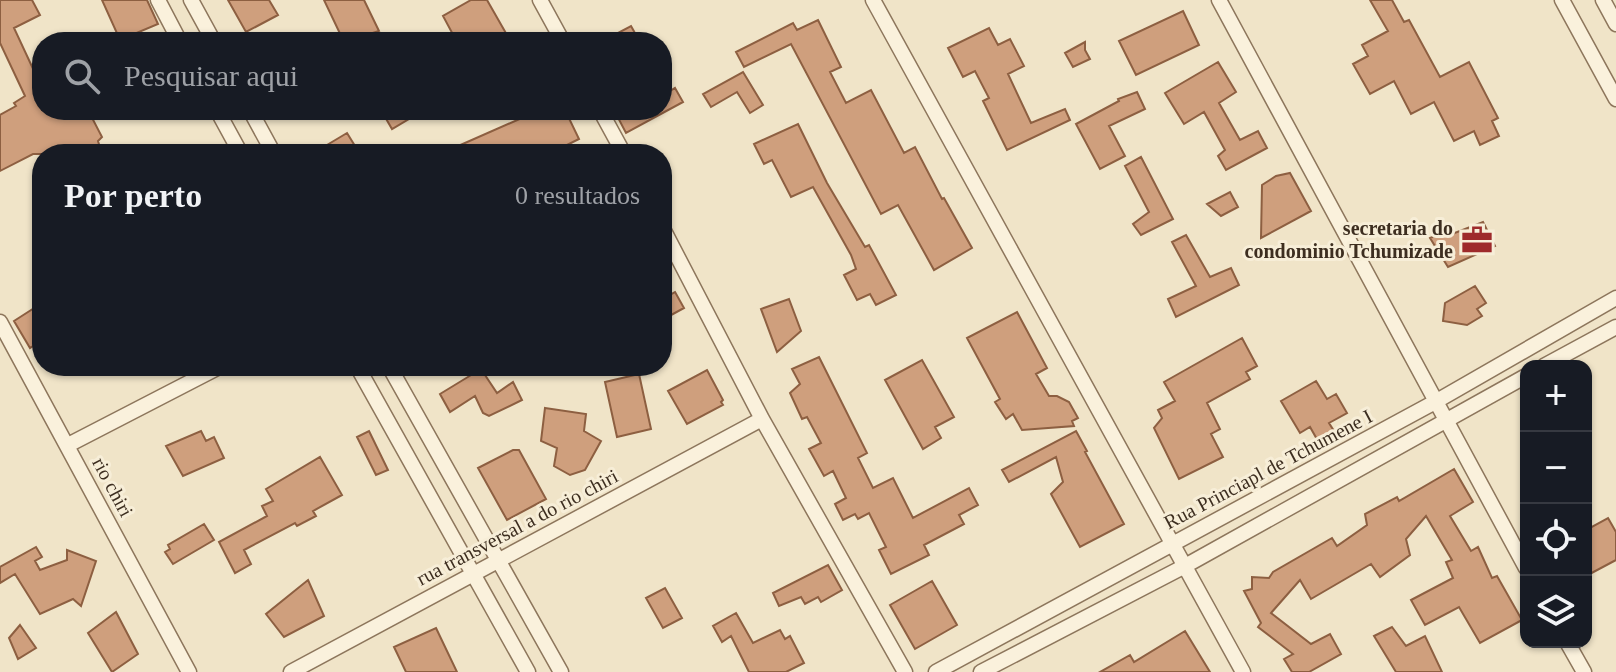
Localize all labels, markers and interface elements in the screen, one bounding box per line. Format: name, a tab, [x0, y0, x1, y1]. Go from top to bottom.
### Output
search box	[32, 32, 672, 120]
icon: search	[60, 54, 104, 98]
text: Pesquisar aqui	[124, 59, 298, 92]
text: Por perto	[64, 177, 202, 214]
text: 0 resultados	[515, 181, 640, 210]
place label: secretaria do condominio Tchumizade	[1245, 217, 1453, 262]
office icon: secretaria do condominio Tchumizade	[1460, 223, 1494, 257]
map controls	[1520, 360, 1592, 648]
button: +	[1520, 360, 1592, 432]
street label: Rua Princiapl de Tchumene I	[1160, 405, 1376, 534]
button: −	[1520, 432, 1592, 504]
street label: rio chiri	[88, 454, 138, 521]
street label: rua transversal a do rio chiri	[413, 464, 622, 590]
button: locate	[1520, 504, 1592, 576]
button: layers	[1520, 576, 1592, 648]

